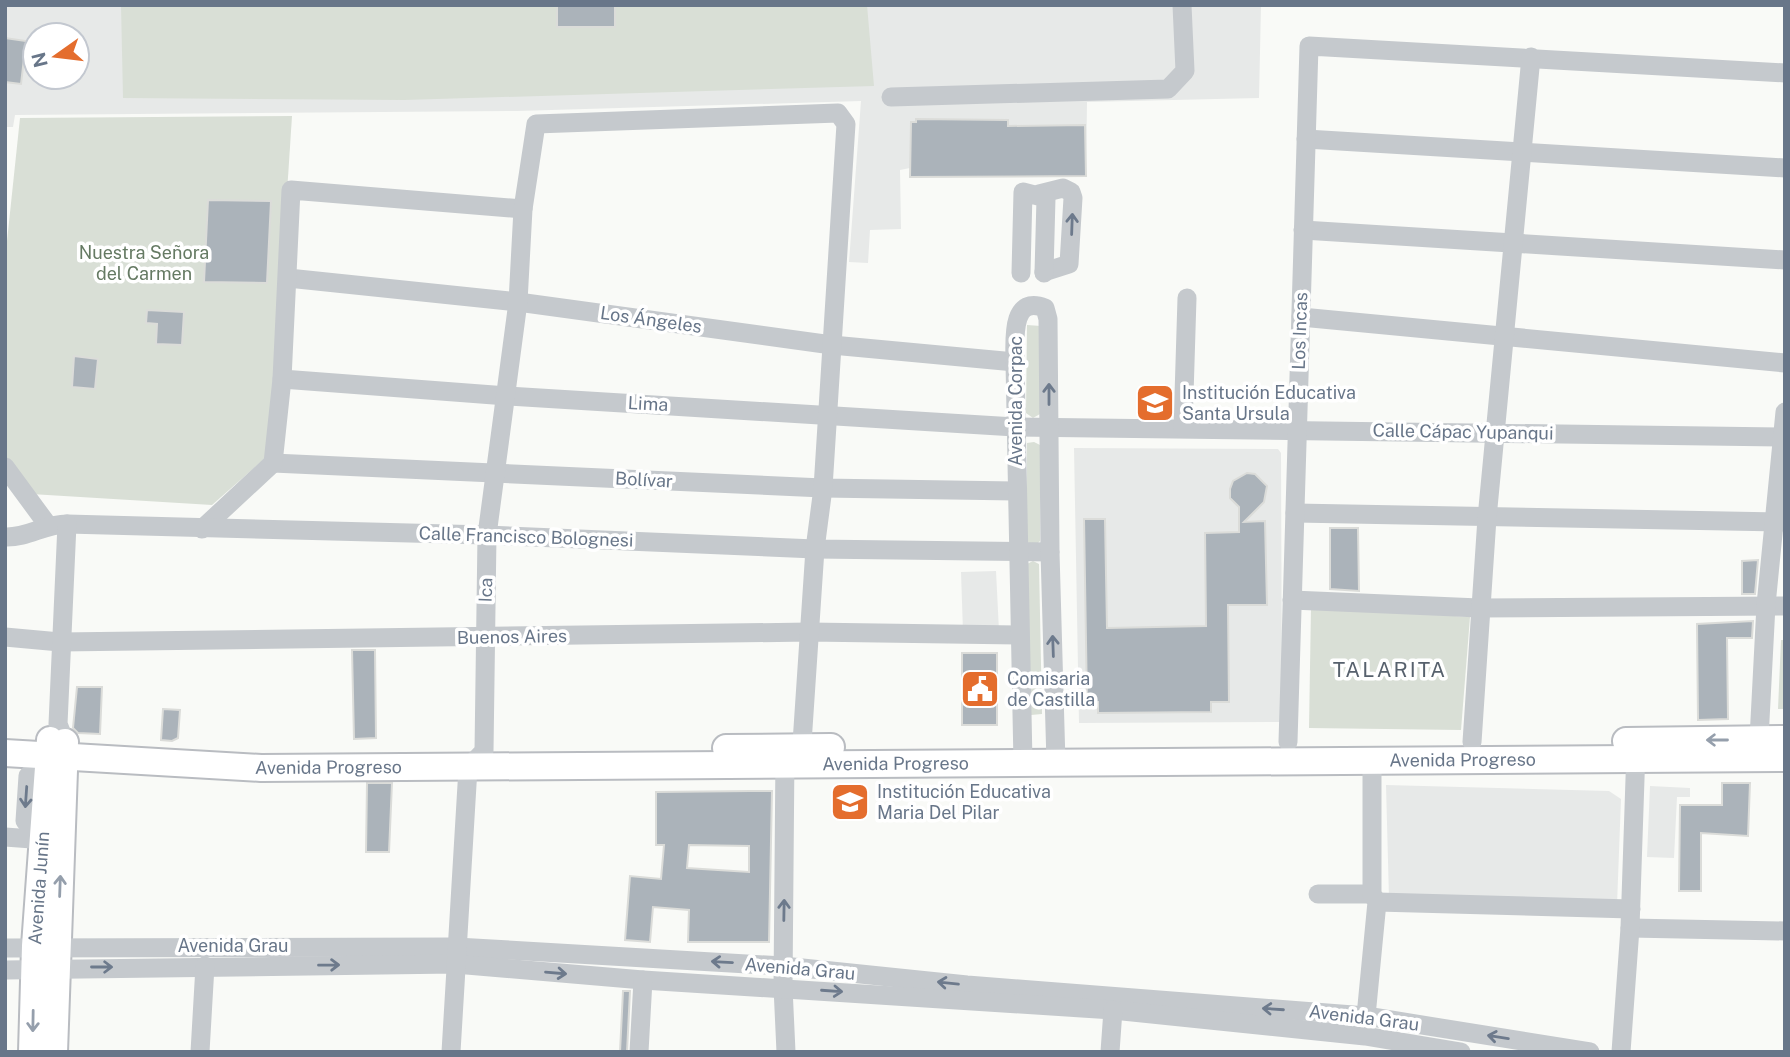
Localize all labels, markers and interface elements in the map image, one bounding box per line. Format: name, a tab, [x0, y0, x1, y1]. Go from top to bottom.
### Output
north arrow	[21, 21, 91, 91]
text: N	[27, 50, 52, 70]
one-way arrow	[1066, 213, 1079, 236]
park label: Nuestra Señora del Carmen	[79, 242, 209, 284]
street label: Los Incas	[1288, 292, 1311, 370]
street label: Los Ángeles	[599, 301, 703, 337]
street label: Avenida Corpac	[1005, 336, 1026, 466]
one-way arrow	[1042, 382, 1056, 405]
school or university icon: Institución Educativa Santa Ursula	[1134, 382, 1176, 424]
place label: Institución Educativa Santa Ursula	[1182, 382, 1356, 424]
street label: Lima	[627, 392, 669, 415]
street label: Calle Cápac Yupanqui	[1372, 419, 1554, 444]
street label: Bolívar	[615, 468, 673, 492]
street label: Calle Francisco Bolognesi	[418, 522, 634, 551]
street label: Ica	[475, 577, 496, 603]
street label: Buenos Aires	[457, 625, 567, 648]
one-way arrow	[1046, 634, 1059, 657]
district label: TALARITA	[1333, 657, 1447, 682]
public building icon: Comisaria de Castilla	[959, 668, 1001, 710]
place label: Comisaria de Castilla	[1007, 668, 1095, 710]
one-way arrow	[1705, 733, 1728, 747]
street label: Avenida Progreso	[1389, 749, 1536, 771]
street label: Avenida Progreso	[822, 752, 969, 774]
street label: Avenida Progreso	[255, 756, 402, 778]
school or university icon: Institución Educativa Maria Del Pilar	[829, 781, 871, 823]
place label: Institución Educativa Maria Del Pilar	[877, 781, 1051, 823]
one-way arrow	[20, 785, 33, 808]
street label: Avenida Junín	[24, 831, 53, 946]
one-way arrow	[53, 874, 66, 897]
one-way arrow	[777, 899, 791, 922]
street label: Avenida Grau	[177, 935, 289, 956]
street label: Avenida Grau	[744, 953, 856, 984]
one-way arrow	[710, 956, 733, 969]
one-way arrow	[318, 958, 341, 972]
one-way arrow	[90, 960, 113, 974]
one-way arrow	[545, 966, 567, 979]
one-way arrow	[937, 977, 960, 990]
one-way arrow	[820, 985, 843, 998]
street label: Avenida Grau	[1308, 1000, 1420, 1035]
one-way arrow	[1262, 1002, 1284, 1015]
one-way arrow	[26, 1009, 39, 1032]
one-way arrow	[1487, 1030, 1510, 1043]

